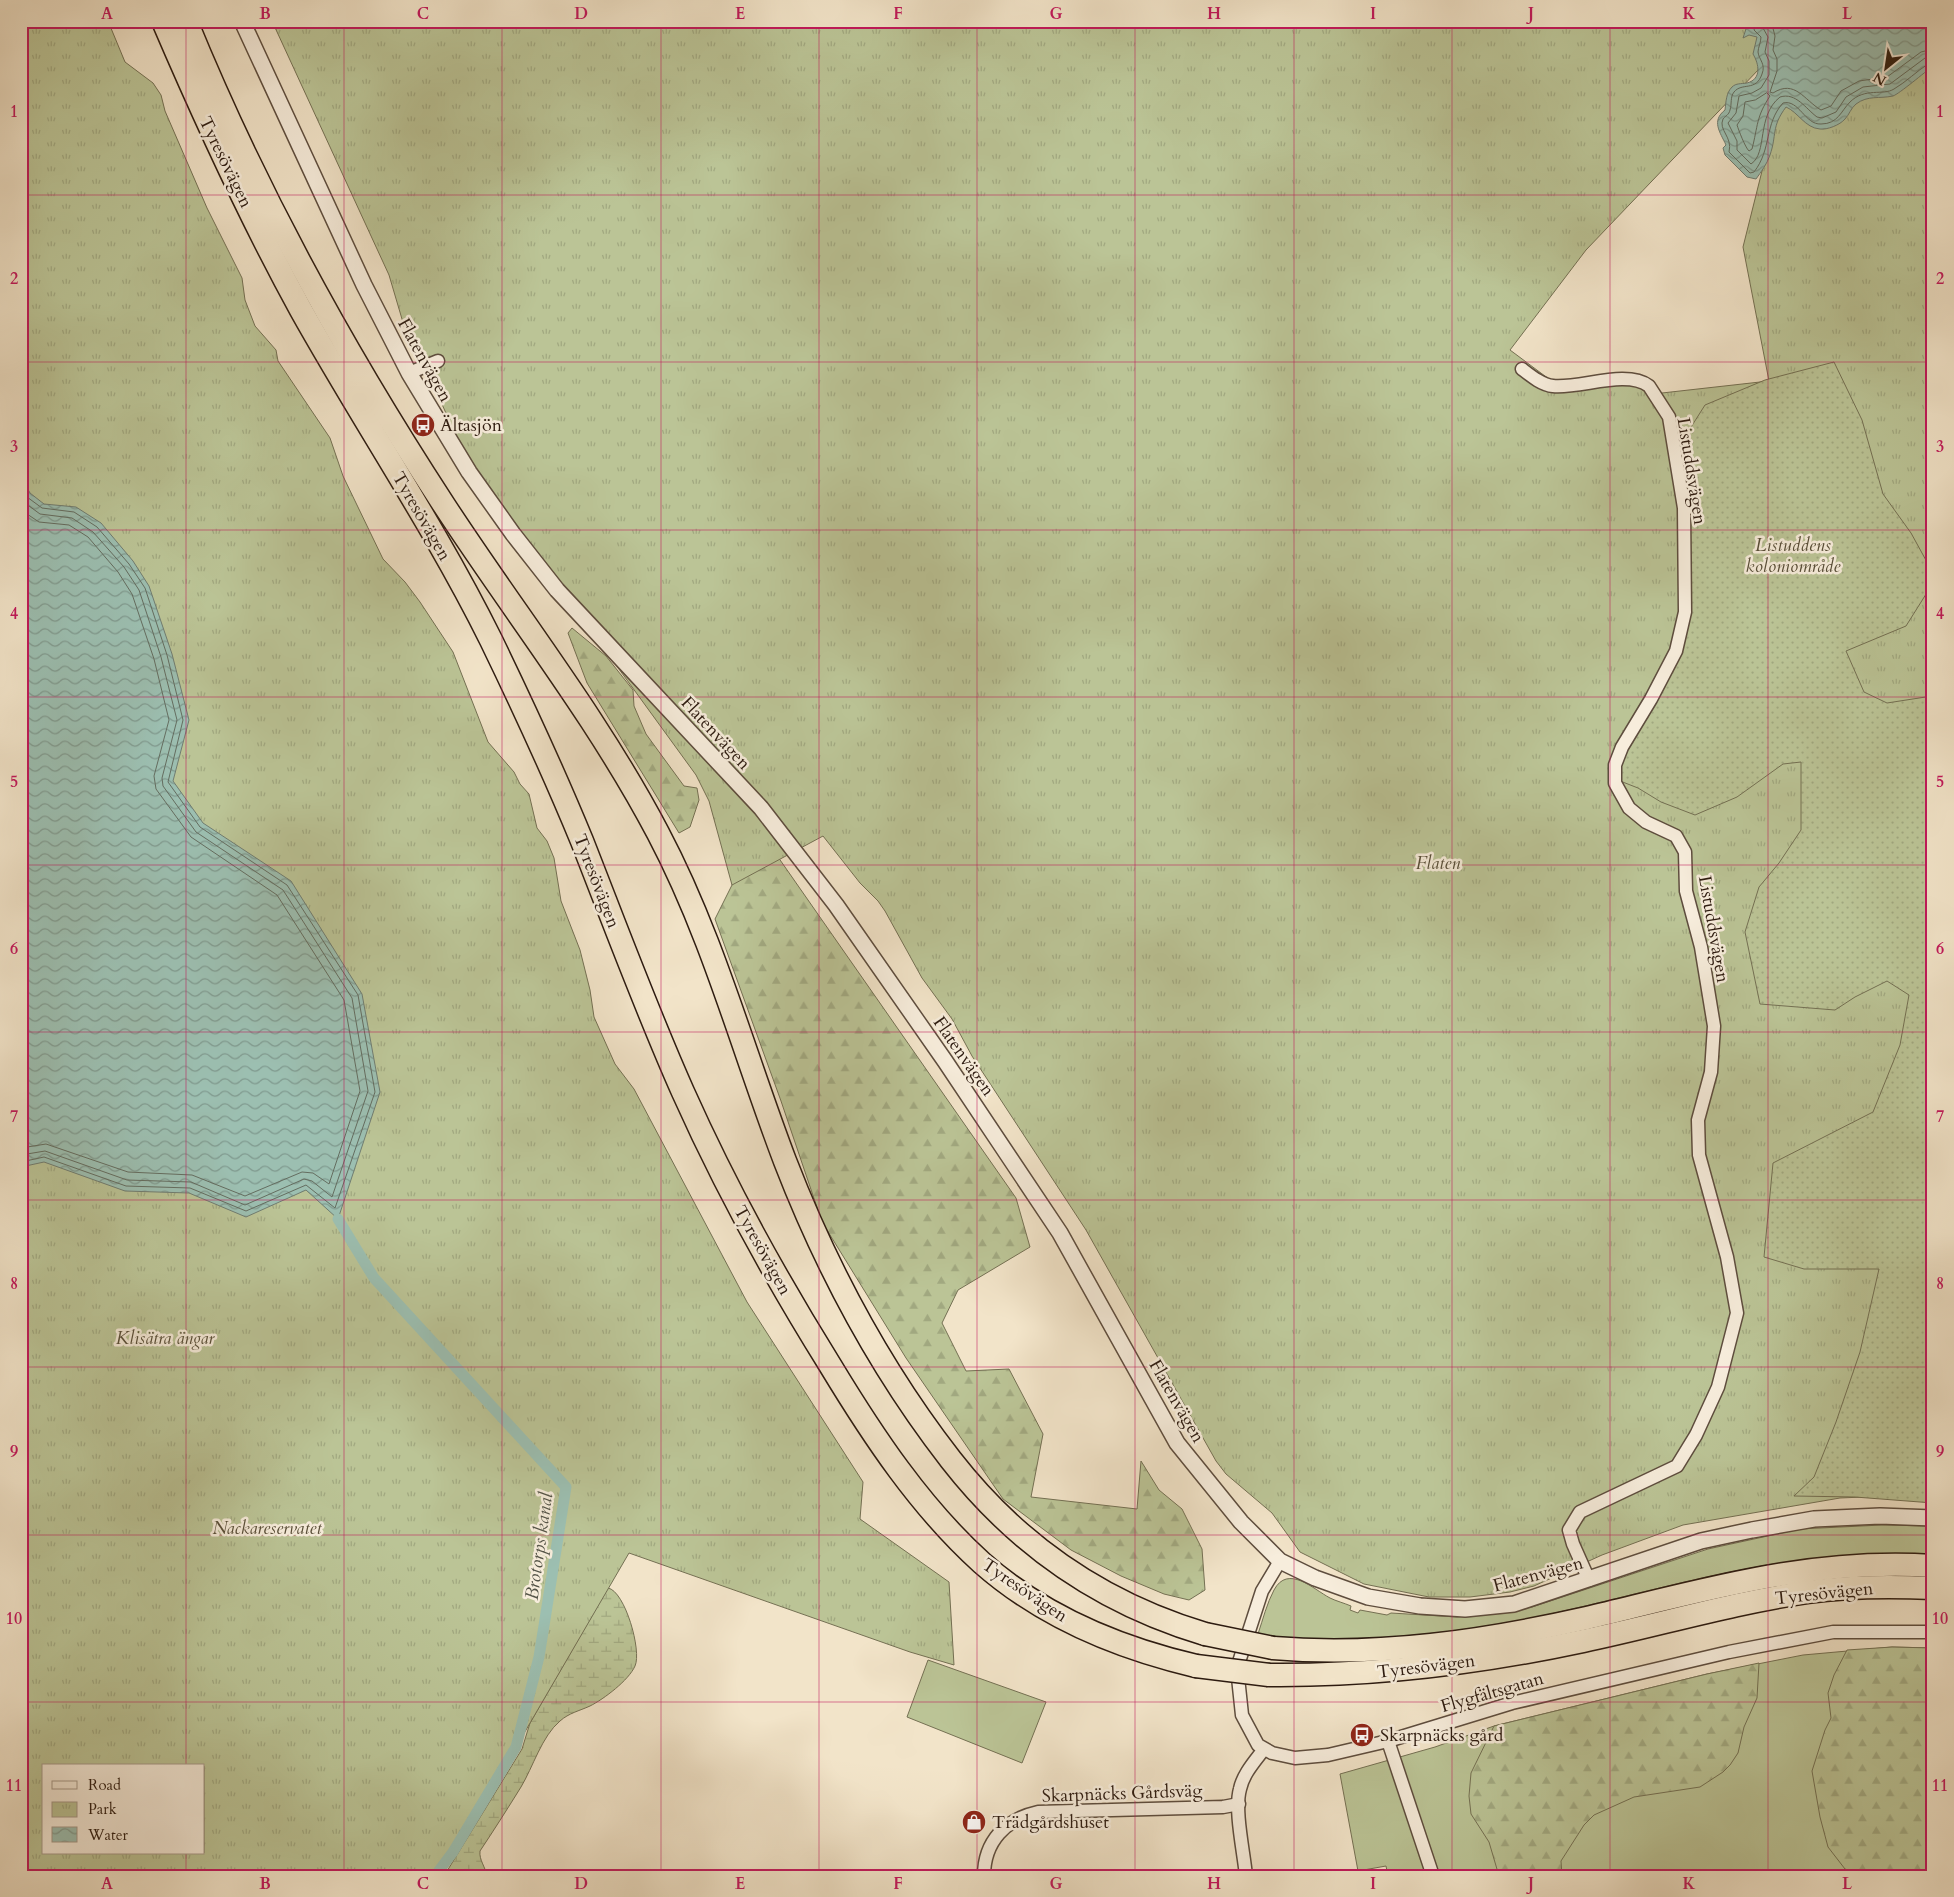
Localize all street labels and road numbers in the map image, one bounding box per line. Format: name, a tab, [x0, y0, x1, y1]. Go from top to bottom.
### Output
street label: Tyresövägen	[193, 112, 259, 213]
street label: Flatenvägen	[391, 314, 458, 407]
street label: Listuddsvägen	[1671, 416, 1712, 527]
street label: Tyresövägen	[386, 467, 457, 566]
street label: Flatenvägen	[675, 691, 757, 776]
street label: Tyresövägen	[567, 831, 626, 932]
street label: Listuddsvägen	[1692, 874, 1735, 985]
street label: Flatenvägen	[927, 1011, 1001, 1102]
street label: Tyresövägen	[728, 1201, 798, 1300]
street label: Flatenvägen	[1143, 1355, 1211, 1448]
street label: Flatenvägen	[1490, 1550, 1587, 1598]
street label: Tyresövägen	[977, 1552, 1073, 1629]
street label: Tyresövägen	[1774, 1576, 1875, 1611]
street label: Tyresövägen	[1376, 1648, 1477, 1685]
street label: Flygfältsgatan	[1438, 1666, 1547, 1719]
street label: Skarpnäcks Gårdsväg	[1041, 1778, 1204, 1809]

